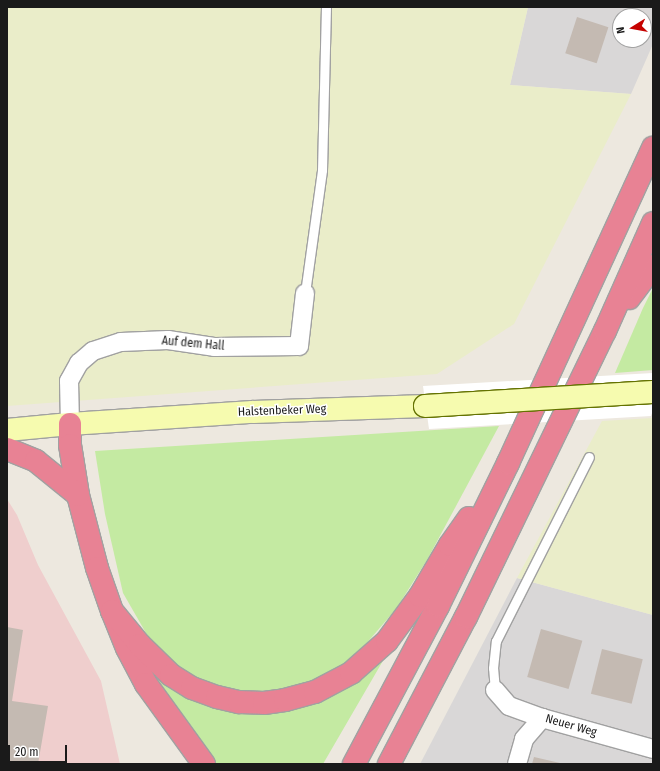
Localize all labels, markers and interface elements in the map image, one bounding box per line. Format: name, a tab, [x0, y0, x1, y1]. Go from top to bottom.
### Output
north arrow	[612, 8, 652, 48]
text: N	[614, 26, 628, 35]
street label: Auf dem Hall	[161, 334, 225, 354]
street label: Halstenbeker Weg	[238, 402, 326, 420]
street label: Neuer Weg	[544, 712, 598, 740]
scale bar	[10, 737, 69, 763]
text: 20 m	[15, 745, 39, 759]

